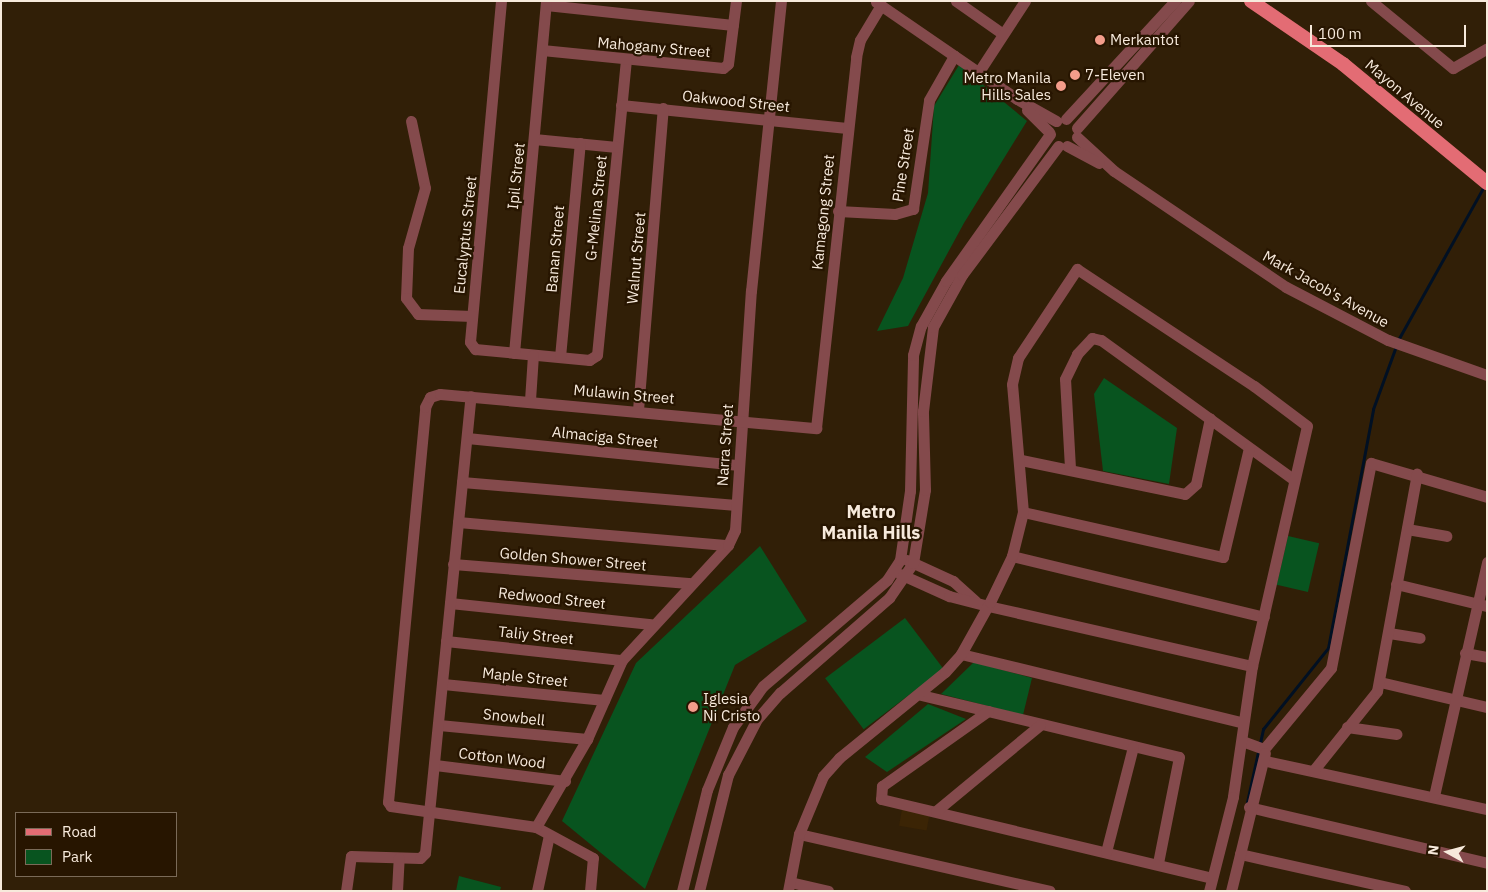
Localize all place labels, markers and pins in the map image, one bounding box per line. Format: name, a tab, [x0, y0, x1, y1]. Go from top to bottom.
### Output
place label: Merkantot	[1110, 31, 1179, 49]
marker: Merkantot	[1094, 34, 1106, 46]
place label: 7-Eleven	[1085, 66, 1145, 84]
place label: Metro Manila Hills Sales	[963, 68, 1051, 103]
marker: 7-Eleven	[1069, 69, 1081, 81]
marker: Metro Manila Hills Sales	[1055, 80, 1067, 92]
place label: Iglesia Ni Cristo	[703, 689, 760, 724]
marker: Iglesia Ni Cristo	[687, 701, 699, 713]

